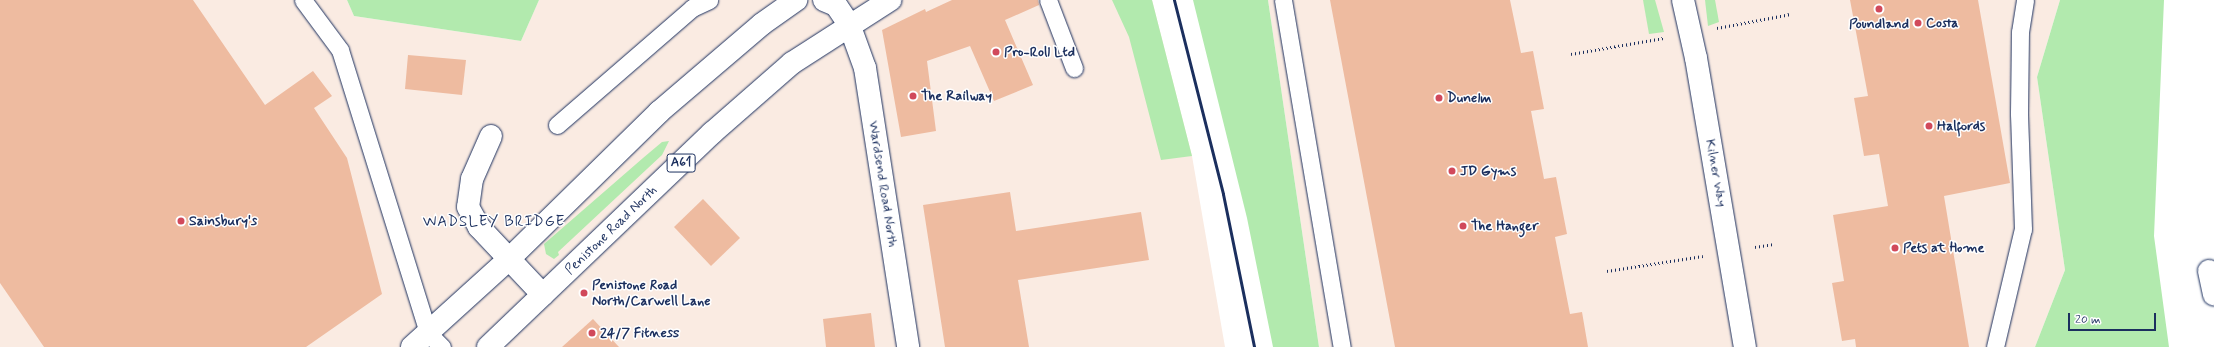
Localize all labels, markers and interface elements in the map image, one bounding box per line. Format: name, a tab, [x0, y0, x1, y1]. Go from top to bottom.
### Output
marker: Poundland	[1874, 4, 1884, 14]
place label: Costa	[1926, 15, 1959, 31]
place label: Poundland	[1849, 16, 1909, 32]
marker: Costa	[1913, 18, 1923, 28]
place label: Pro-Roll Ltd	[1004, 44, 1075, 60]
marker: Pro-Roll Ltd	[991, 47, 1001, 57]
place label: The Railway	[921, 88, 994, 104]
place label: Dunelm	[1447, 90, 1491, 106]
marker: The Railway	[908, 91, 918, 101]
marker: Dunelm	[1434, 93, 1444, 103]
place label: Halfords	[1937, 118, 1985, 134]
street label: Wardsend Road North	[865, 119, 901, 249]
marker: Halfords	[1924, 121, 1934, 131]
street label: Kilner Way	[1702, 137, 1730, 209]
road number: A61	[666, 152, 696, 174]
place label: JD Gyms	[1460, 163, 1519, 179]
marker: JD Gyms	[1447, 166, 1457, 176]
street label: Penistone Road North	[561, 182, 661, 278]
place label: Sainsbury's	[189, 213, 257, 229]
district label: WADSLEY BRIDGE	[421, 214, 567, 232]
marker: Sainsbury's	[176, 216, 186, 226]
place label: The Hanger	[1471, 218, 1539, 234]
marker: The Hanger	[1458, 221, 1468, 231]
place label: Pets at Home	[1903, 240, 1984, 256]
marker: Pets at Home	[1890, 243, 1900, 253]
place label: Penistone Road North/Carwell Lane	[592, 277, 712, 310]
marker: Penistone Road North/Carwell Lane	[579, 288, 589, 298]
scale bar	[2070, 305, 2158, 331]
text: 20 m	[2075, 312, 2101, 328]
place label: 24/7 Fitness	[600, 325, 679, 341]
marker: 24/7 Fitness	[587, 328, 597, 338]

